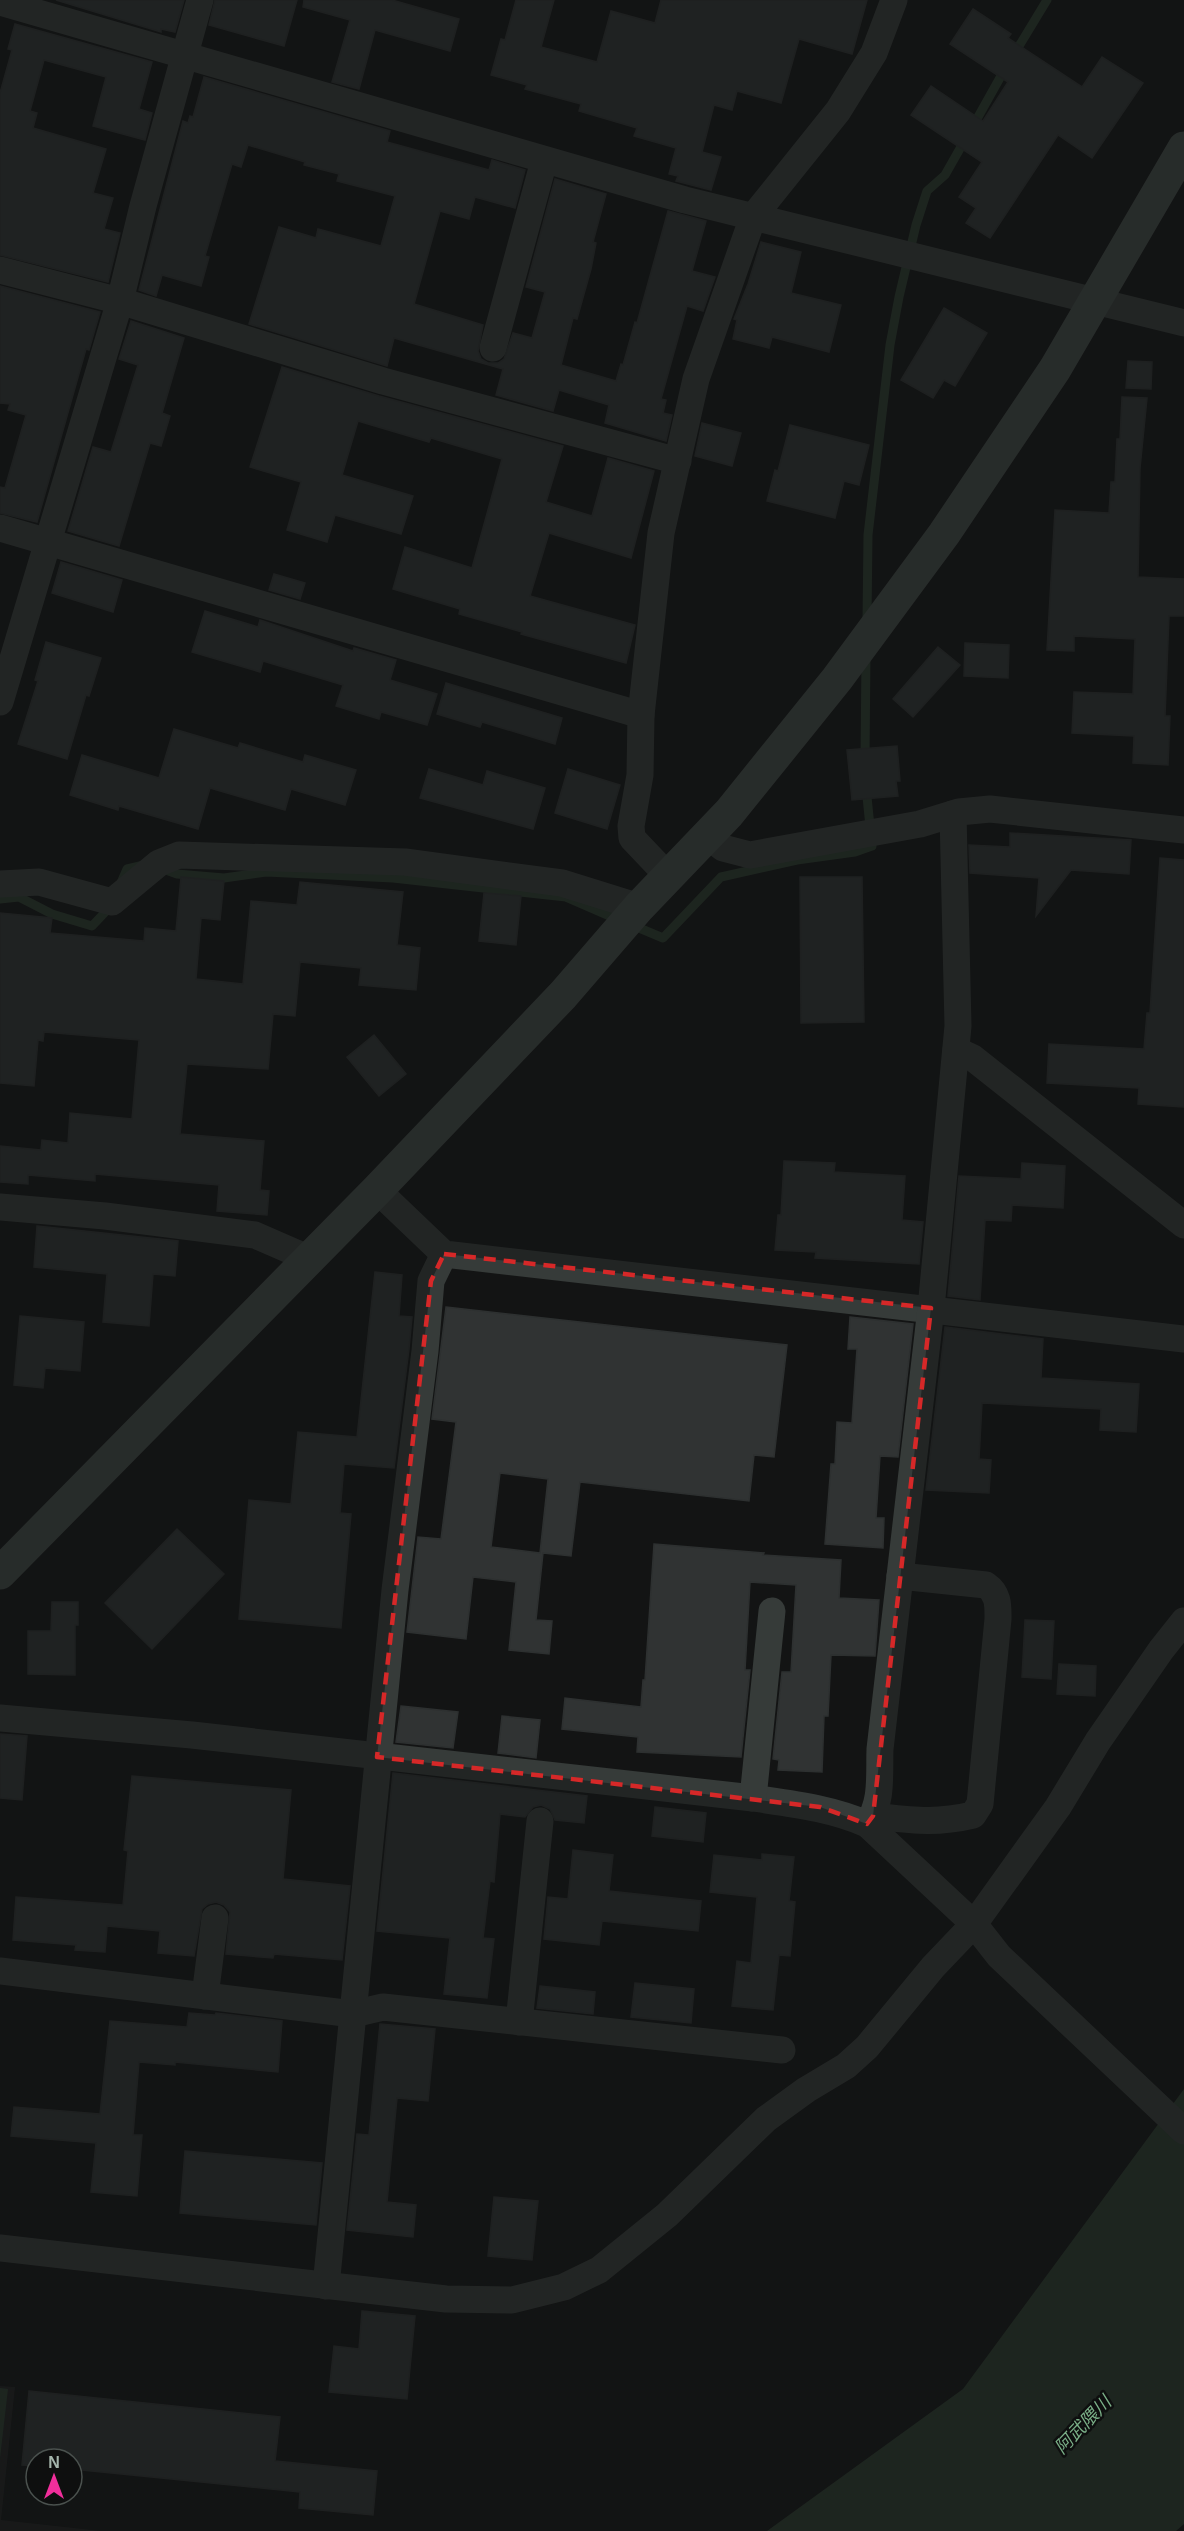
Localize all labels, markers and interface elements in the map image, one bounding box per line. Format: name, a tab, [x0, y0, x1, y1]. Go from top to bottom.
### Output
water label: 阿武隈川	[1051, 2391, 1117, 2458]
north arrow	[24, 2447, 84, 2507]
text: N	[48, 2454, 60, 2471]

